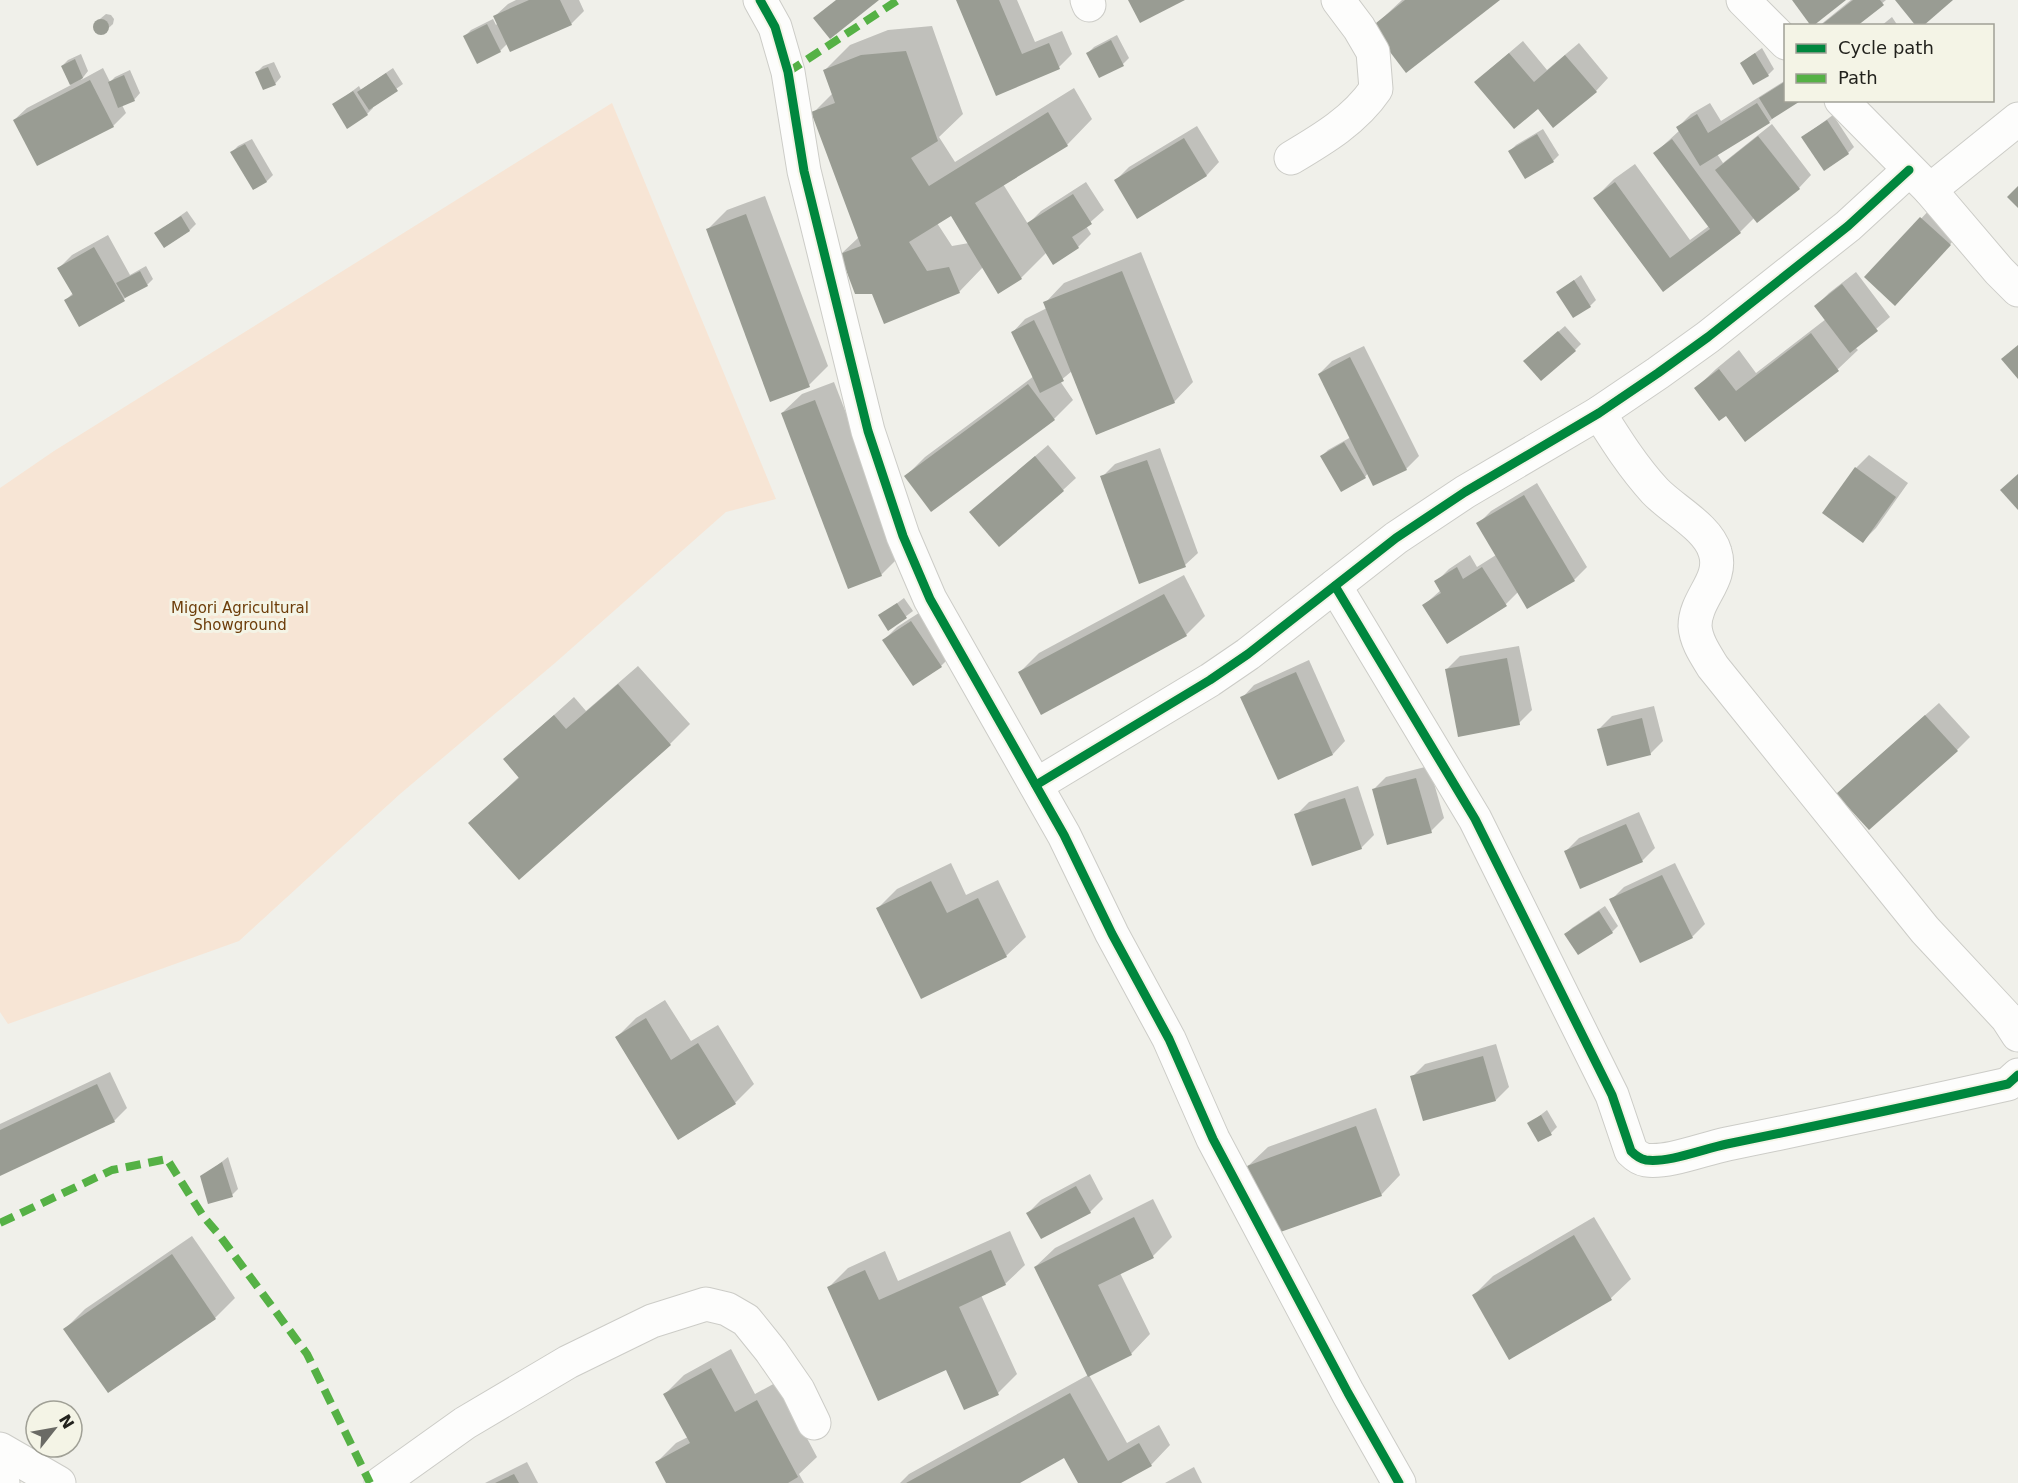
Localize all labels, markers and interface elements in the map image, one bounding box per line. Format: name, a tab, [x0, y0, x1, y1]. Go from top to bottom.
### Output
legend	[1784, 24, 1994, 102]
text: Cycle path	[1838, 37, 1934, 58]
text: Path	[1838, 67, 1878, 88]
park label: Migori Agricultural Showground	[171, 599, 309, 634]
north arrow	[24, 1399, 84, 1459]
text: N	[55, 1411, 78, 1432]

